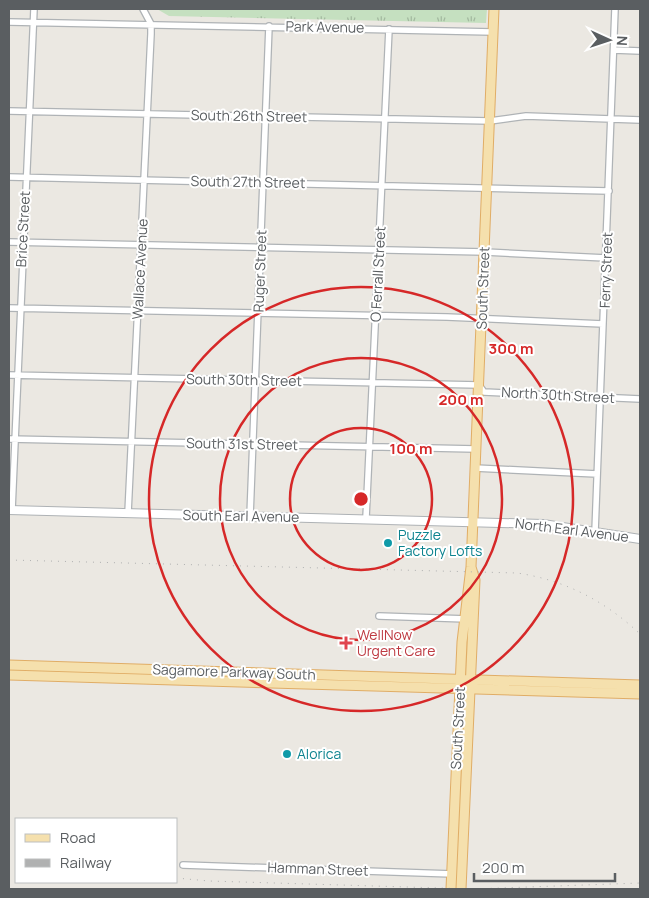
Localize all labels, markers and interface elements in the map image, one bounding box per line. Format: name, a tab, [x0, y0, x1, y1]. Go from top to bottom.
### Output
north arrow	[584, 15, 634, 65]
street label: Park Avenue	[286, 16, 364, 37]
text: N	[613, 35, 632, 46]
street label: South 26th Street	[191, 105, 308, 126]
street label: South 27th Street	[190, 171, 306, 192]
street label: Brice Street	[11, 190, 34, 268]
street label: Wallace Avenue	[127, 218, 152, 320]
street label: O Ferrall Street	[366, 225, 390, 322]
street label: Ruger Street	[249, 229, 270, 313]
street label: Ferry Street	[595, 231, 616, 308]
street label: South Street	[472, 246, 493, 330]
text: 300 m	[489, 338, 533, 359]
street label: South 30th Street	[186, 369, 303, 390]
street label: North 30th Street	[501, 382, 616, 407]
text: 200 m	[438, 389, 484, 410]
street label: South 31st Street	[186, 433, 299, 454]
text: 100 m	[390, 438, 432, 459]
centre of rings	[352, 490, 370, 508]
street label: South Earl Avenue	[182, 505, 300, 526]
street label: North Earl Avenue	[514, 513, 630, 546]
place label: Puzzle Factory Lofts	[398, 525, 482, 560]
marker: Puzzle Factory Lofts	[382, 537, 394, 549]
place label: WellNow Urgent Care	[357, 625, 435, 660]
marker: WellNow Urgent Care	[339, 636, 353, 650]
street label: Sagamore Parkway South	[152, 659, 316, 684]
street label: South Street	[446, 686, 469, 770]
place label: Alorica	[297, 744, 341, 763]
marker: Alorica	[281, 748, 293, 760]
legend	[15, 818, 178, 883]
text: Road	[60, 827, 96, 848]
scale bar	[474, 850, 615, 882]
text: Railway	[60, 852, 112, 873]
street label: Hamman Street	[267, 857, 369, 880]
text: 200 m	[482, 857, 525, 878]

